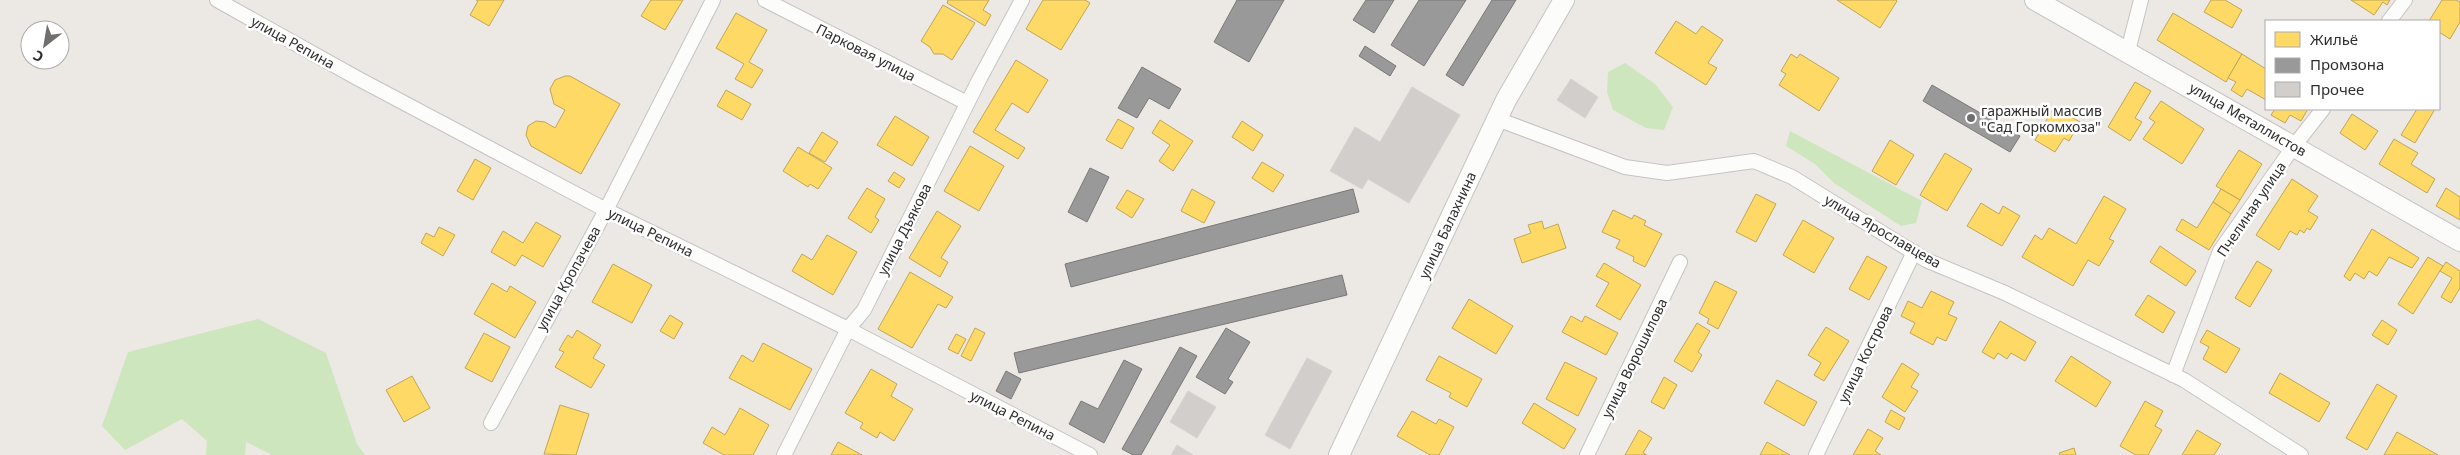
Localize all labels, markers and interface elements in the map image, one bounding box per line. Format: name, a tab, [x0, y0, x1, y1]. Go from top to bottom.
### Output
street label: улица Репина	[248, 11, 338, 73]
street label: Парковая улица	[813, 19, 919, 85]
north arrow	[20, 20, 70, 70]
legend	[2265, 20, 2440, 110]
text: Жильё	[2310, 29, 2358, 49]
text: С	[29, 46, 47, 67]
text: Промзона	[2310, 54, 2384, 74]
street label: улица Металлистов	[2186, 78, 2310, 160]
text: Прочее	[2310, 79, 2364, 99]
place label: гаражный массив "Сад Горкомхоза"	[1981, 101, 2102, 136]
marker: гаражный массив "Сад Горкомхоза"	[1965, 112, 1977, 124]
street label: Пчелиная улица	[2212, 158, 2290, 260]
street label: улица Балахнина	[1414, 168, 1480, 282]
street label: улица Дъякова	[873, 180, 935, 278]
street label: улица Ярославцева	[1821, 190, 1945, 272]
street label: улица Репина	[605, 203, 697, 261]
street label: улица Кропачева	[531, 222, 605, 334]
street label: улица Ворошилова	[1597, 295, 1671, 421]
street label: улица Кострова	[1833, 302, 1897, 406]
street label: улица Репина	[967, 385, 1059, 445]

